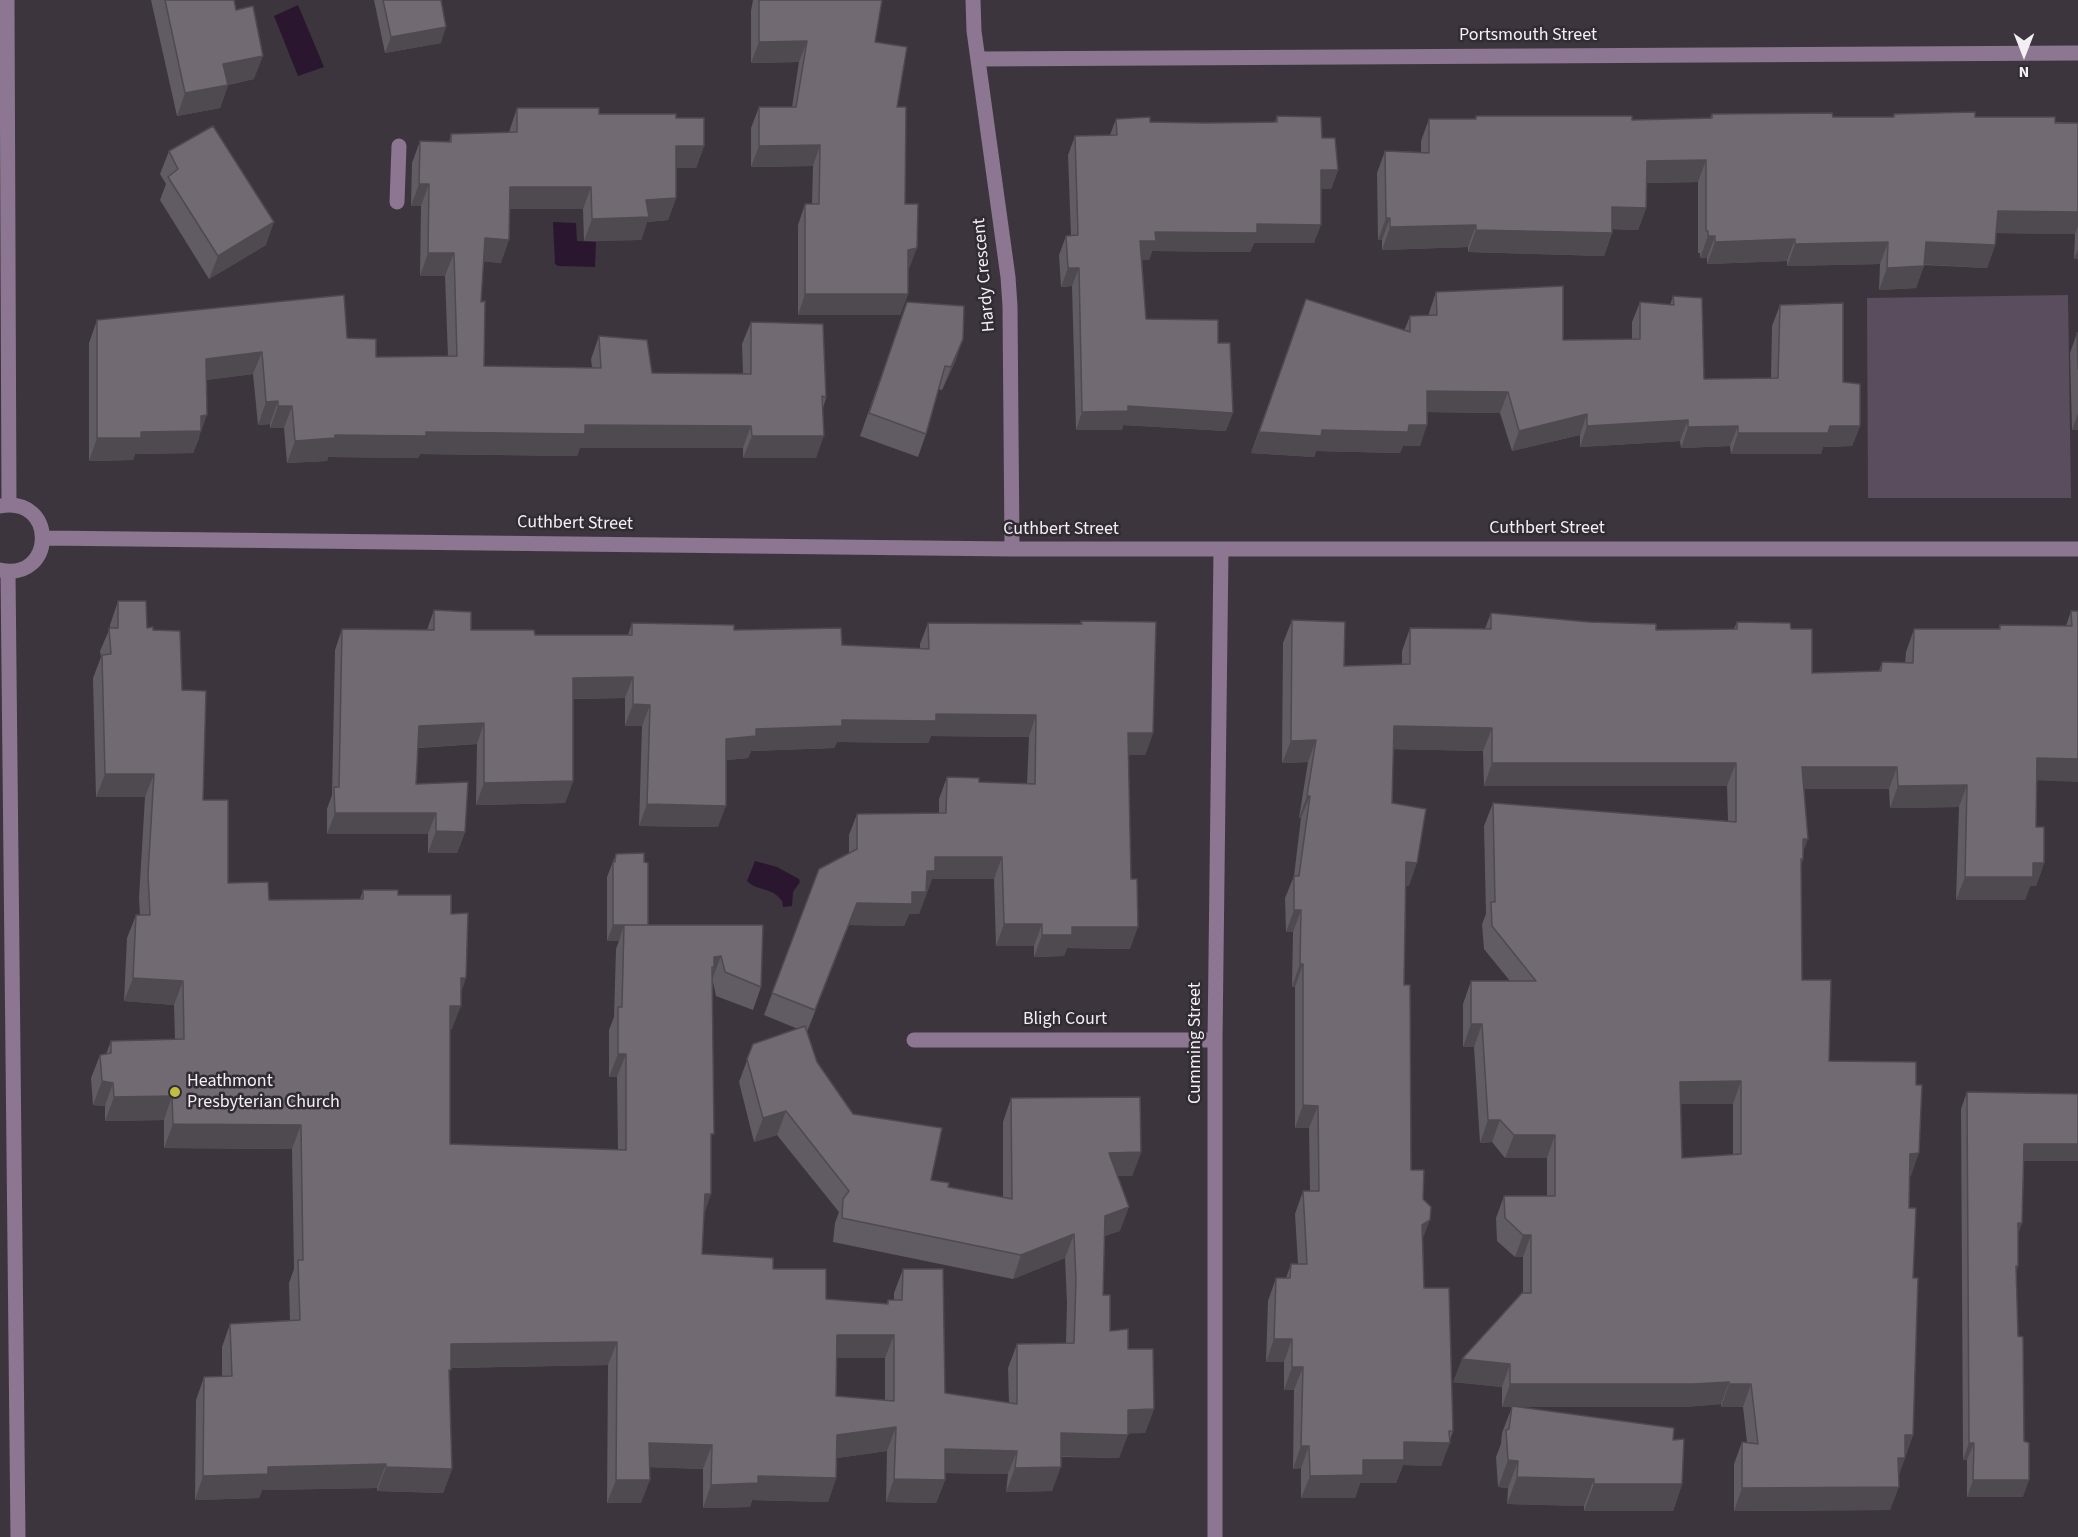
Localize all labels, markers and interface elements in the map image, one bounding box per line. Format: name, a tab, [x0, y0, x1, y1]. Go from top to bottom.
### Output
north arrow	[1994, 24, 2054, 84]
street label: Portsmouth Street	[1459, 25, 1597, 47]
text: N	[2019, 61, 2029, 83]
street label: Hardy Crescent	[969, 217, 1001, 333]
street label: Cuthbert Street	[517, 512, 633, 536]
street label: Cuthbert Street	[1489, 518, 1605, 540]
street label: Cuthbert Street	[1003, 519, 1119, 541]
street label: Cumming Street	[1185, 982, 1207, 1104]
street label: Bligh Court	[1023, 1009, 1107, 1031]
place label: Heathmont Presbyterian Church	[187, 1071, 340, 1114]
marker: Heathmont Presbyterian Church	[168, 1085, 182, 1099]

